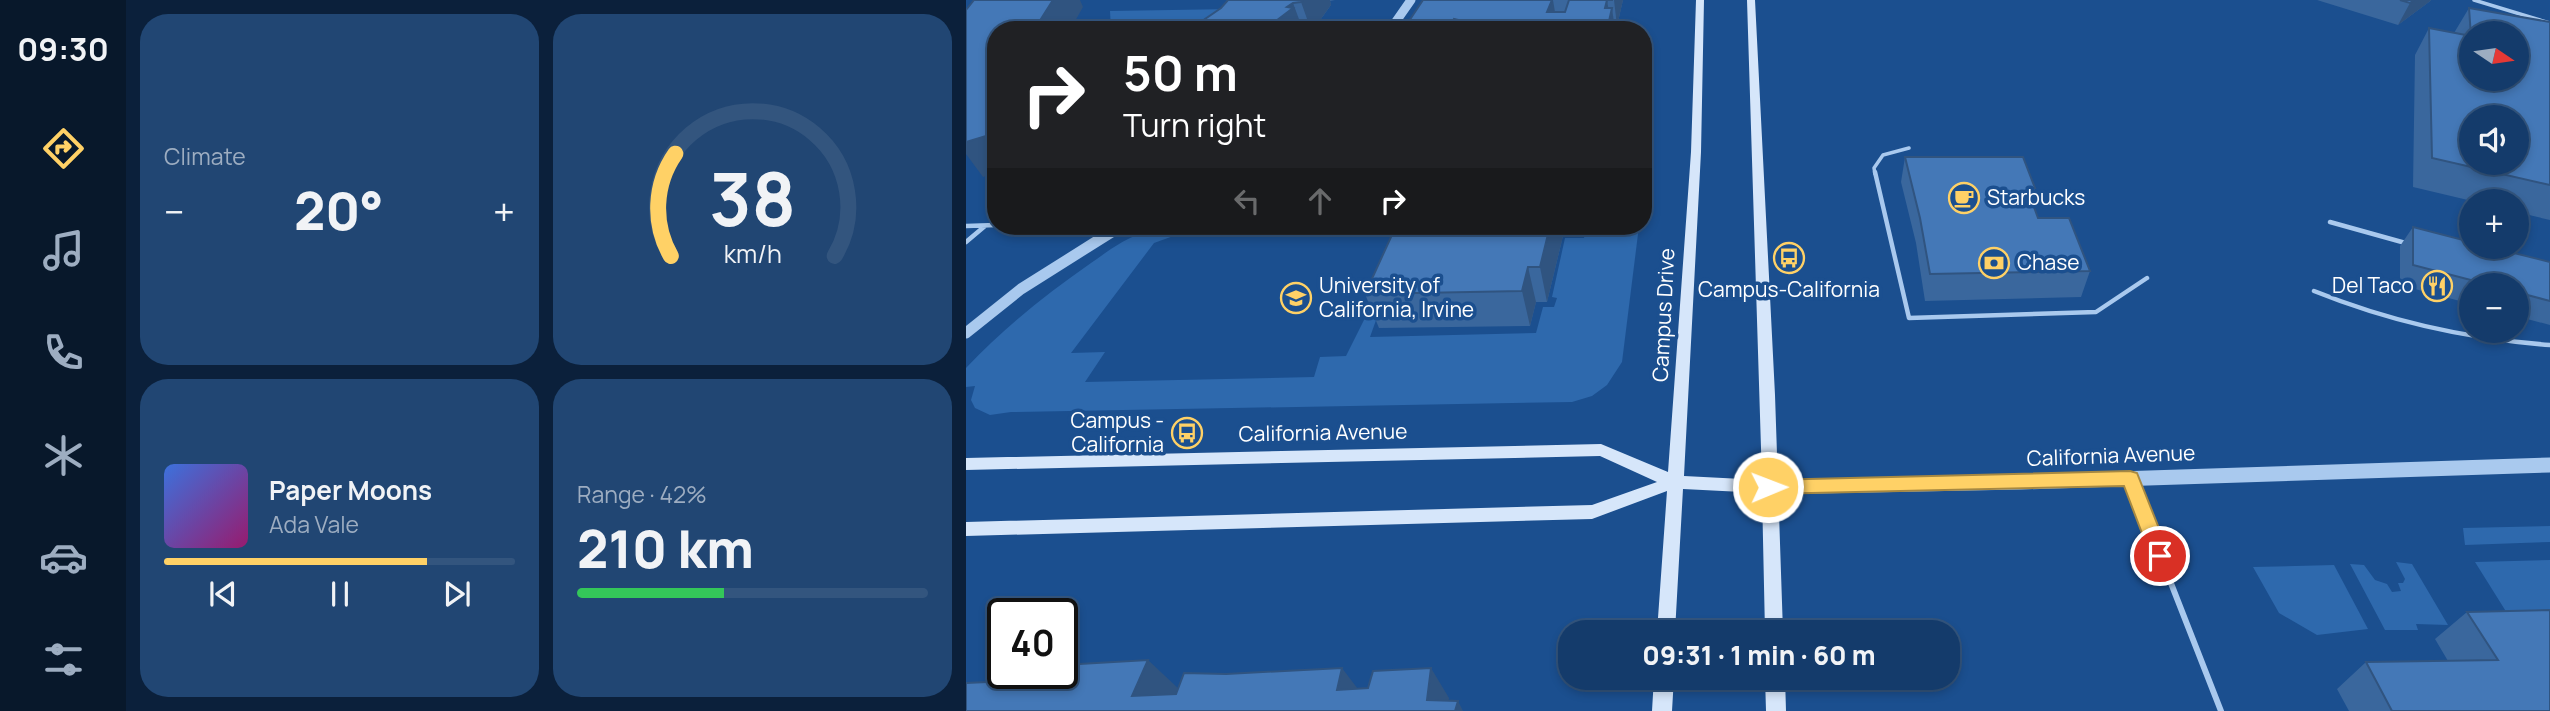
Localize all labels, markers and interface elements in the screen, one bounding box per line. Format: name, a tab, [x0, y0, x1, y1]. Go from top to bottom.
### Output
north arrow	[2459, 21, 2529, 91]
map controls	[2459, 21, 2529, 343]
text: 09:30	[17, 27, 109, 71]
text: 50 m	[1123, 39, 1238, 106]
icon: right	[1008, 49, 1099, 140]
text: Turn right	[1123, 103, 1266, 147]
button: sound	[2459, 105, 2529, 175]
icon: directions	[39, 124, 88, 173]
text: Climate	[164, 140, 246, 172]
text: 38	[709, 148, 796, 248]
text: 20°	[294, 175, 384, 246]
cafe icon: Starbucks	[1947, 181, 1981, 215]
icon: left	[1228, 182, 1266, 220]
icon: ahead	[1301, 182, 1339, 220]
icon: right	[1374, 182, 1412, 220]
place label: Starbucks	[1987, 183, 2085, 211]
text: −	[164, 185, 185, 237]
text: +	[493, 185, 515, 237]
button: +	[2459, 189, 2529, 259]
icon: music	[39, 226, 88, 275]
text: km/h	[723, 235, 782, 270]
bus stop icon: Campus-California	[1772, 241, 1806, 275]
bank icon: Chase	[1977, 246, 2011, 280]
street label: Campus Drive	[1646, 247, 1680, 382]
place label: Chase	[2017, 248, 2079, 276]
restaurant icon: Del Taco	[2420, 269, 2454, 303]
place label: University of California, Irvine	[1319, 271, 1474, 323]
place label: Del Taco	[2332, 271, 2414, 299]
button: −	[2459, 273, 2529, 343]
place label: Campus-California	[1698, 275, 1880, 303]
school or university icon: University of California, Irvine	[1279, 281, 1313, 315]
icon: phone	[39, 328, 88, 377]
place label: Campus - California	[1071, 406, 1164, 458]
bus stop icon: Campus - California	[1170, 416, 1204, 450]
street label: California Avenue	[1238, 417, 1408, 447]
icon: climate	[39, 431, 88, 480]
street label: California Avenue	[2026, 438, 2196, 472]
position arrow	[1731, 450, 1805, 524]
text: Paper Moons	[269, 472, 432, 508]
text: Range · 42%	[577, 478, 707, 510]
text: Ada Vale	[269, 508, 359, 540]
text: 210 km	[577, 513, 754, 584]
pin	[2130, 526, 2190, 586]
icon: car	[39, 533, 88, 582]
icon: arrive	[2141, 537, 2179, 575]
icon: previous	[204, 575, 242, 613]
icon: pause	[321, 575, 359, 613]
icon: next	[438, 575, 476, 613]
speed limit sign: 40	[987, 598, 1078, 689]
icon: filters	[39, 635, 88, 684]
text: 09:31 · 1 min · 60 m	[1642, 637, 1876, 673]

